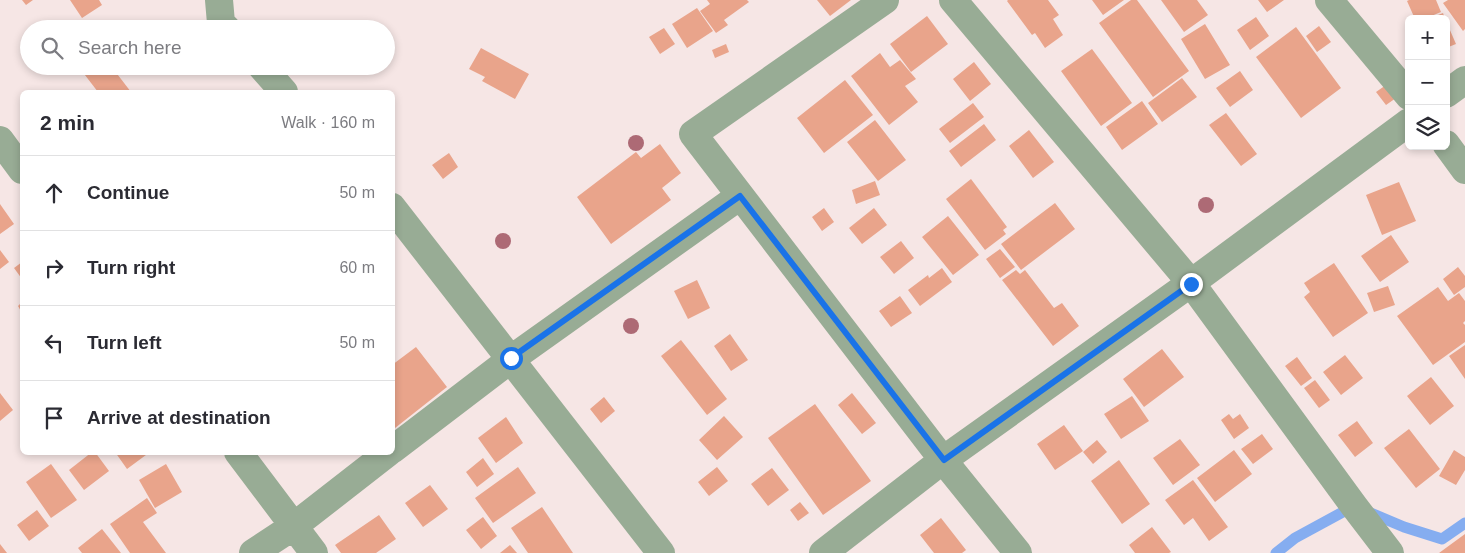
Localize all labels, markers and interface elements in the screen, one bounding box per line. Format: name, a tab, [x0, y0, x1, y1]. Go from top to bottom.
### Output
map controls	[1405, 15, 1450, 150]
button: +	[1405, 15, 1450, 60]
search box	[20, 20, 395, 75]
icon: search	[38, 34, 66, 62]
text: Search here	[78, 37, 182, 58]
button: −	[1405, 60, 1450, 105]
button: layers	[1405, 105, 1450, 150]
text: 2 min	[40, 111, 95, 134]
text: Walk · 160 m	[281, 114, 375, 131]
icon: ahead	[40, 179, 68, 207]
text: Continue	[87, 182, 169, 203]
text: 50 m	[339, 184, 375, 201]
icon: right	[40, 254, 68, 282]
text: Turn right	[87, 257, 175, 278]
text: 60 m	[339, 259, 375, 276]
route end	[1180, 273, 1203, 296]
icon: left	[40, 329, 68, 357]
text: Turn left	[87, 332, 162, 353]
text: 50 m	[339, 334, 375, 351]
route start	[500, 347, 523, 370]
icon: arrive	[40, 404, 68, 432]
text: Arrive at destination	[87, 407, 271, 428]

